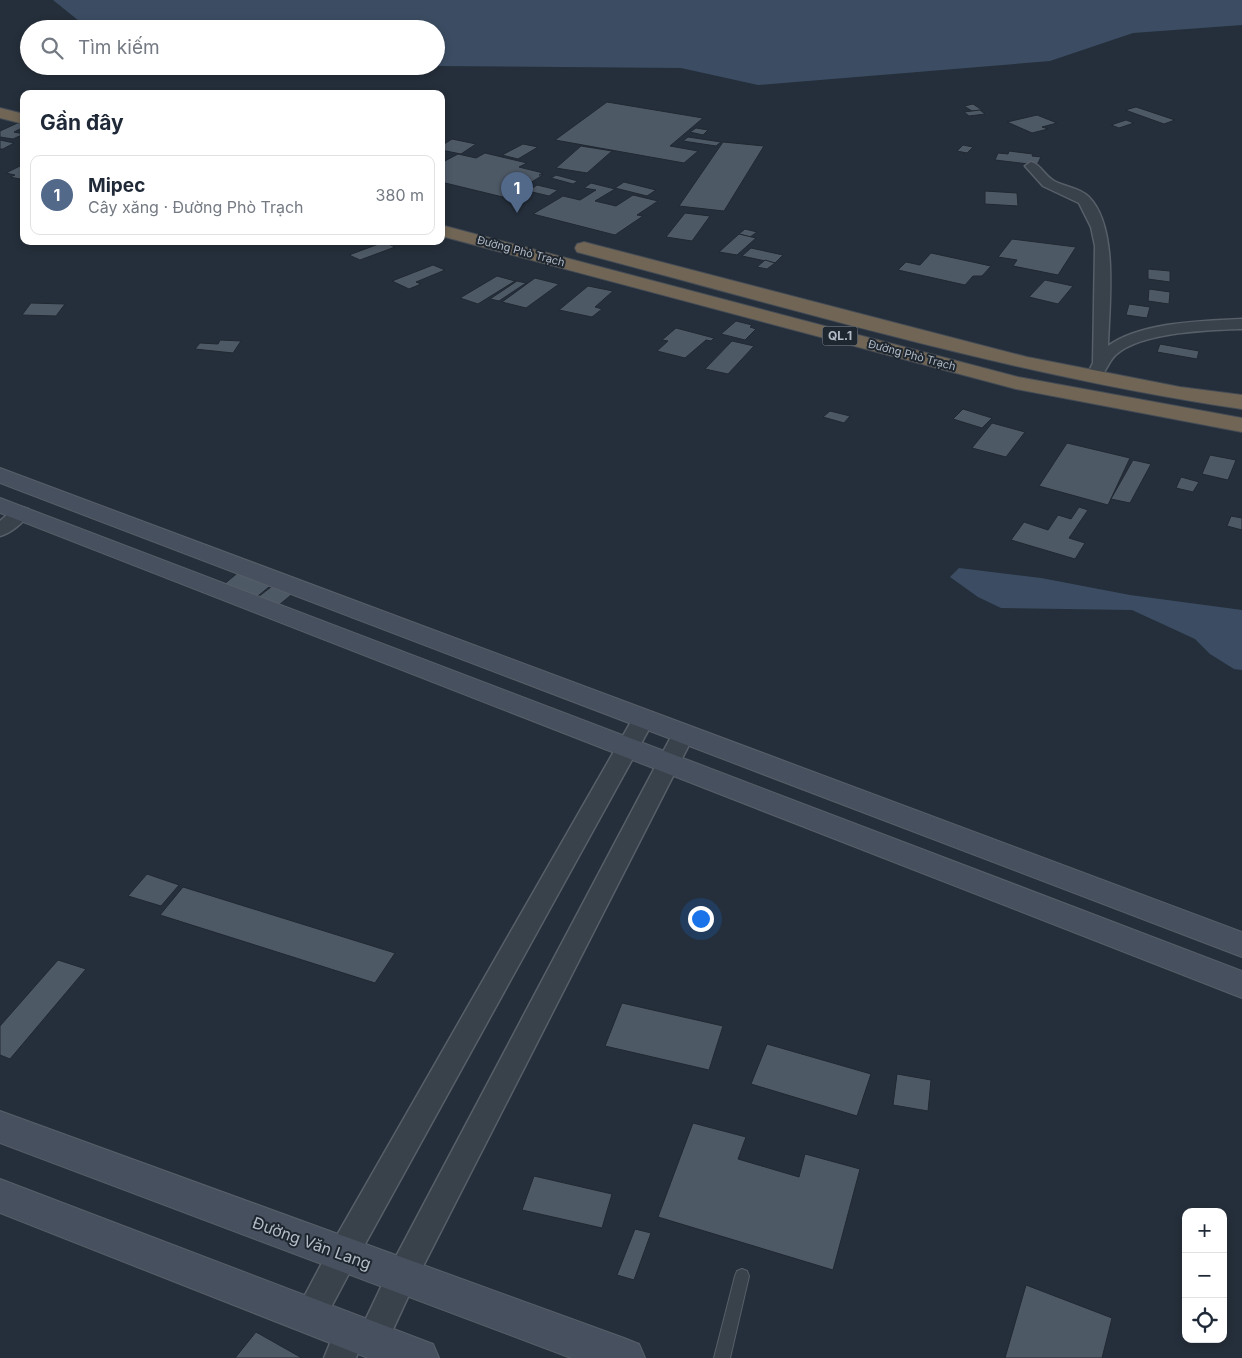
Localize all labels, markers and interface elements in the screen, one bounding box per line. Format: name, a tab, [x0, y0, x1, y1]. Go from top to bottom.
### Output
search box	[20, 20, 445, 75]
icon: search	[38, 34, 66, 62]
text: Tìm kiếm	[78, 36, 160, 59]
text: Gần đây	[40, 110, 124, 135]
pin: 1	[501, 172, 533, 213]
text: Mipec	[88, 174, 145, 197]
text: 1	[54, 185, 60, 205]
text: 380 m	[376, 185, 424, 205]
text: Cây xăng · Đường Phò Trạch	[88, 197, 304, 217]
street label: Đường Phò Trạch	[476, 233, 566, 269]
road number: QL.1	[822, 326, 858, 346]
street label: Đường Phò Trạch	[867, 337, 957, 373]
your location	[688, 906, 714, 932]
map controls	[1182, 1208, 1227, 1343]
button: +	[1182, 1208, 1227, 1253]
street label: Đường Văn Lang	[250, 1212, 374, 1274]
button: −	[1182, 1253, 1227, 1298]
button: locate	[1182, 1298, 1227, 1343]

